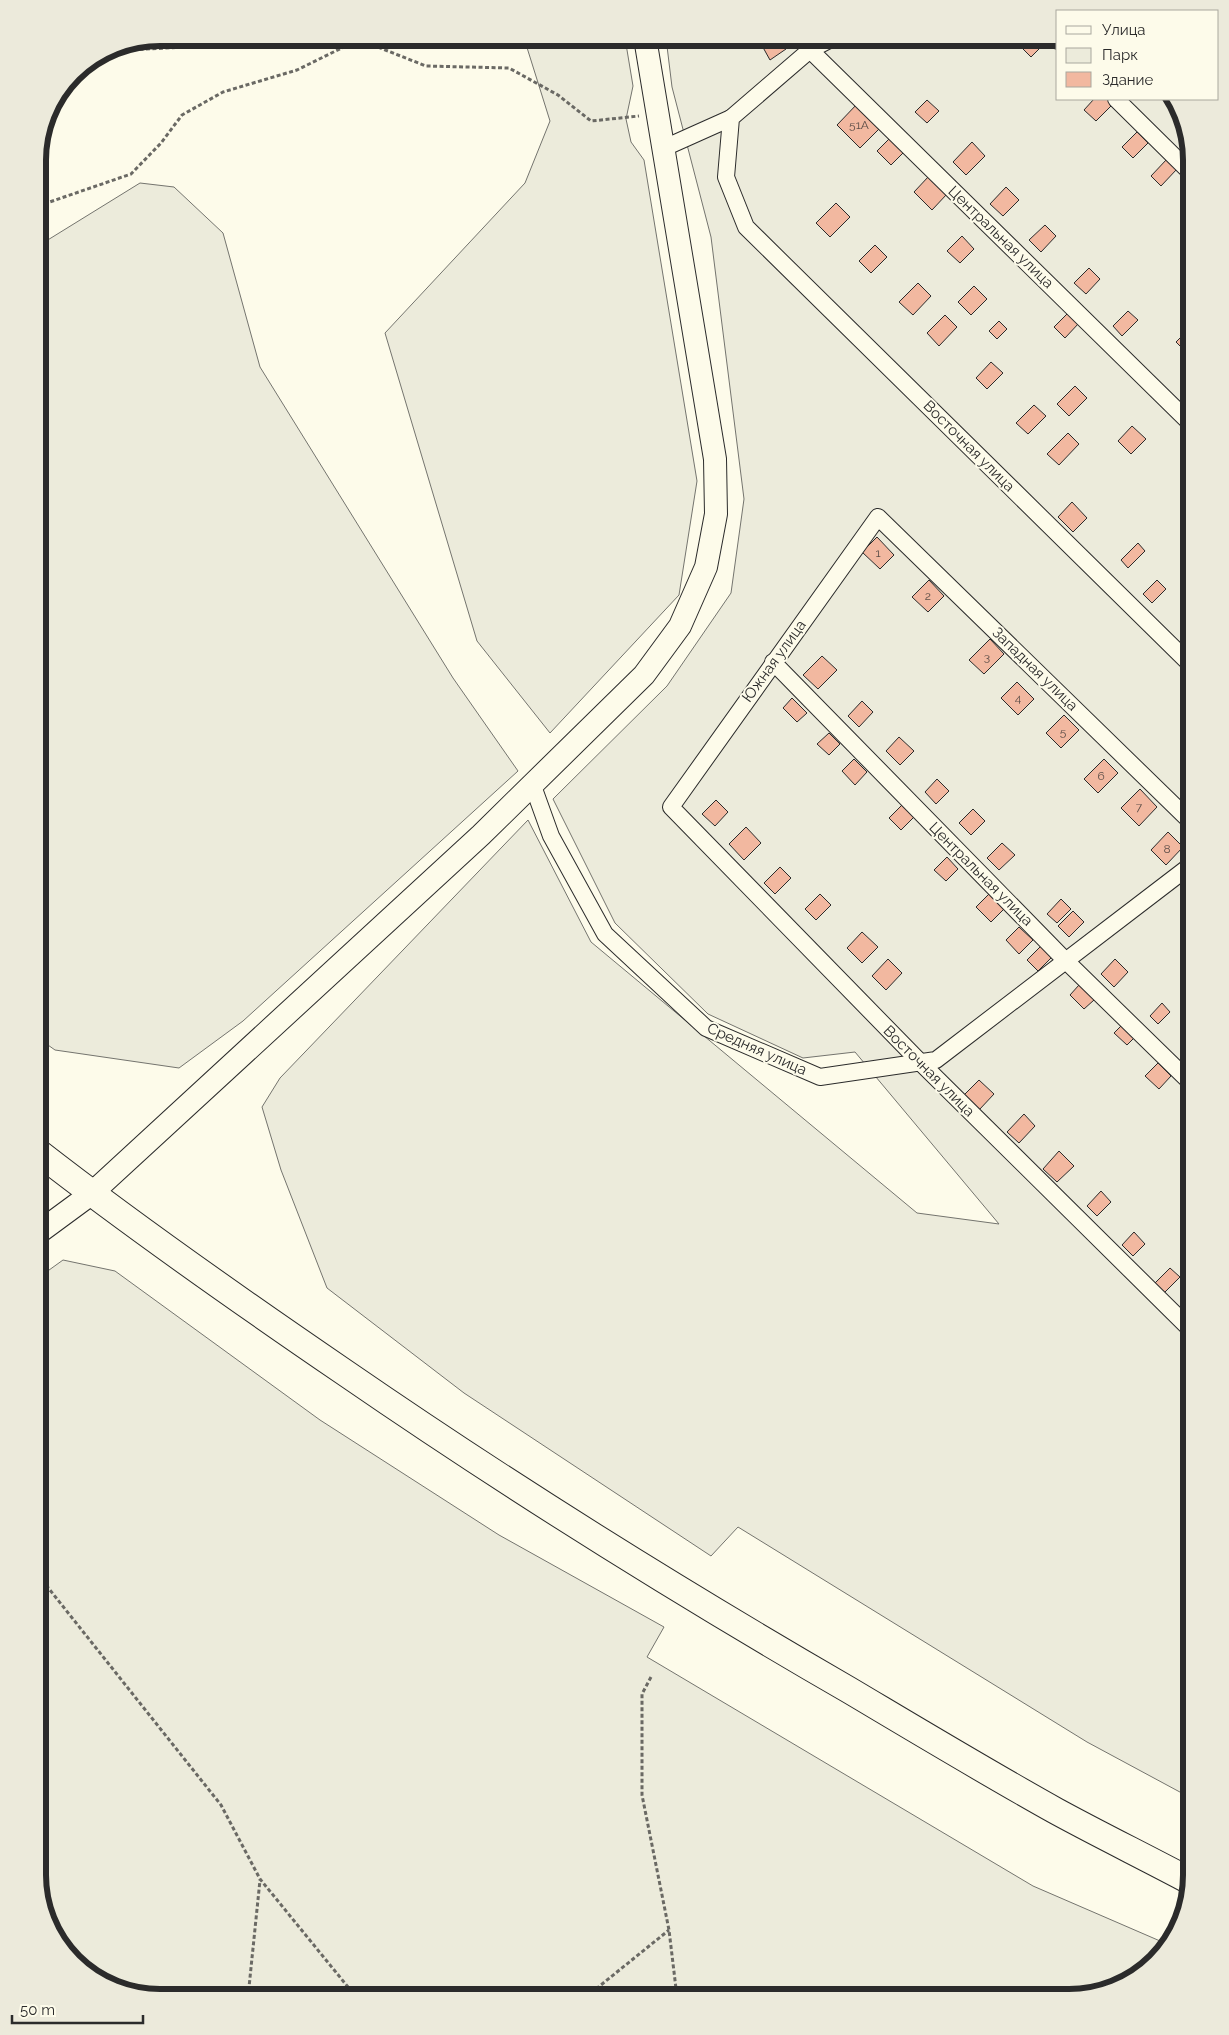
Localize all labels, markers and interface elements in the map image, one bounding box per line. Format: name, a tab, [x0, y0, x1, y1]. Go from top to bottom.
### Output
legend	[1056, 10, 1219, 100]
text: Улица	[1102, 21, 1146, 39]
text: Парк	[1102, 46, 1138, 64]
text: Здание	[1102, 71, 1154, 89]
house number: 51А	[849, 118, 869, 132]
street label: Центральная улица	[945, 182, 1057, 292]
street label: Восточная улица	[920, 397, 1018, 495]
house number: 1	[875, 546, 881, 560]
house number: 2	[925, 589, 931, 603]
street label: Южная улица	[738, 616, 810, 706]
street label: Западная улица	[988, 624, 1082, 714]
house number: 3	[984, 650, 990, 664]
house number: 4	[1015, 691, 1022, 705]
house number: 5	[1060, 725, 1067, 739]
house number: 6	[1097, 769, 1105, 783]
house number: 7	[1136, 800, 1143, 814]
street label: Центральная улица	[925, 818, 1037, 930]
house number: 8	[1163, 842, 1171, 856]
street label: Средняя улица	[704, 1019, 810, 1079]
street label: Восточная улица	[880, 1022, 978, 1120]
scale bar	[12, 1992, 144, 2024]
text: 50 m	[20, 2001, 55, 2019]

